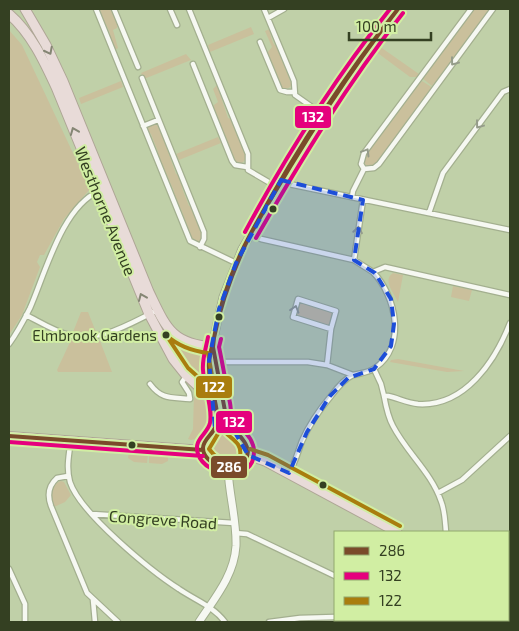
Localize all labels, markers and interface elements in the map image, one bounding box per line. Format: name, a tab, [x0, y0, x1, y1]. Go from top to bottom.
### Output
scale bar	[349, 10, 432, 42]
text: 100 m	[356, 17, 397, 35]
one-way arrow	[43, 46, 53, 55]
one-way arrow	[451, 56, 460, 66]
line badge: 132	[294, 105, 332, 129]
text: 132	[302, 108, 324, 125]
one-way arrow	[476, 119, 485, 129]
one-way arrow	[70, 127, 80, 136]
street label: Westhorne Avenue	[71, 144, 141, 278]
one-way arrow	[360, 148, 370, 157]
unlabelled marker	[268, 204, 278, 214]
one-way arrow	[353, 226, 363, 234]
one-way arrow	[137, 293, 148, 302]
one-way arrow	[290, 305, 300, 314]
unlabelled marker	[214, 312, 224, 322]
place label: Elmbrook Gardens	[32, 326, 157, 344]
marker: Elmbrook Gardens	[161, 330, 171, 340]
line badge: 122	[195, 375, 233, 399]
text: 122	[203, 378, 225, 395]
line badge: 132	[215, 410, 253, 434]
text: 132	[223, 413, 245, 430]
unlabelled marker	[127, 440, 137, 450]
line badge: 286	[210, 455, 248, 479]
text: 286	[216, 458, 242, 475]
unlabelled marker	[318, 480, 328, 490]
street label: Congreve Road	[108, 506, 218, 532]
legend	[334, 531, 509, 621]
text: 286	[379, 541, 405, 559]
text: 132	[379, 566, 402, 584]
text: 122	[379, 591, 402, 609]

